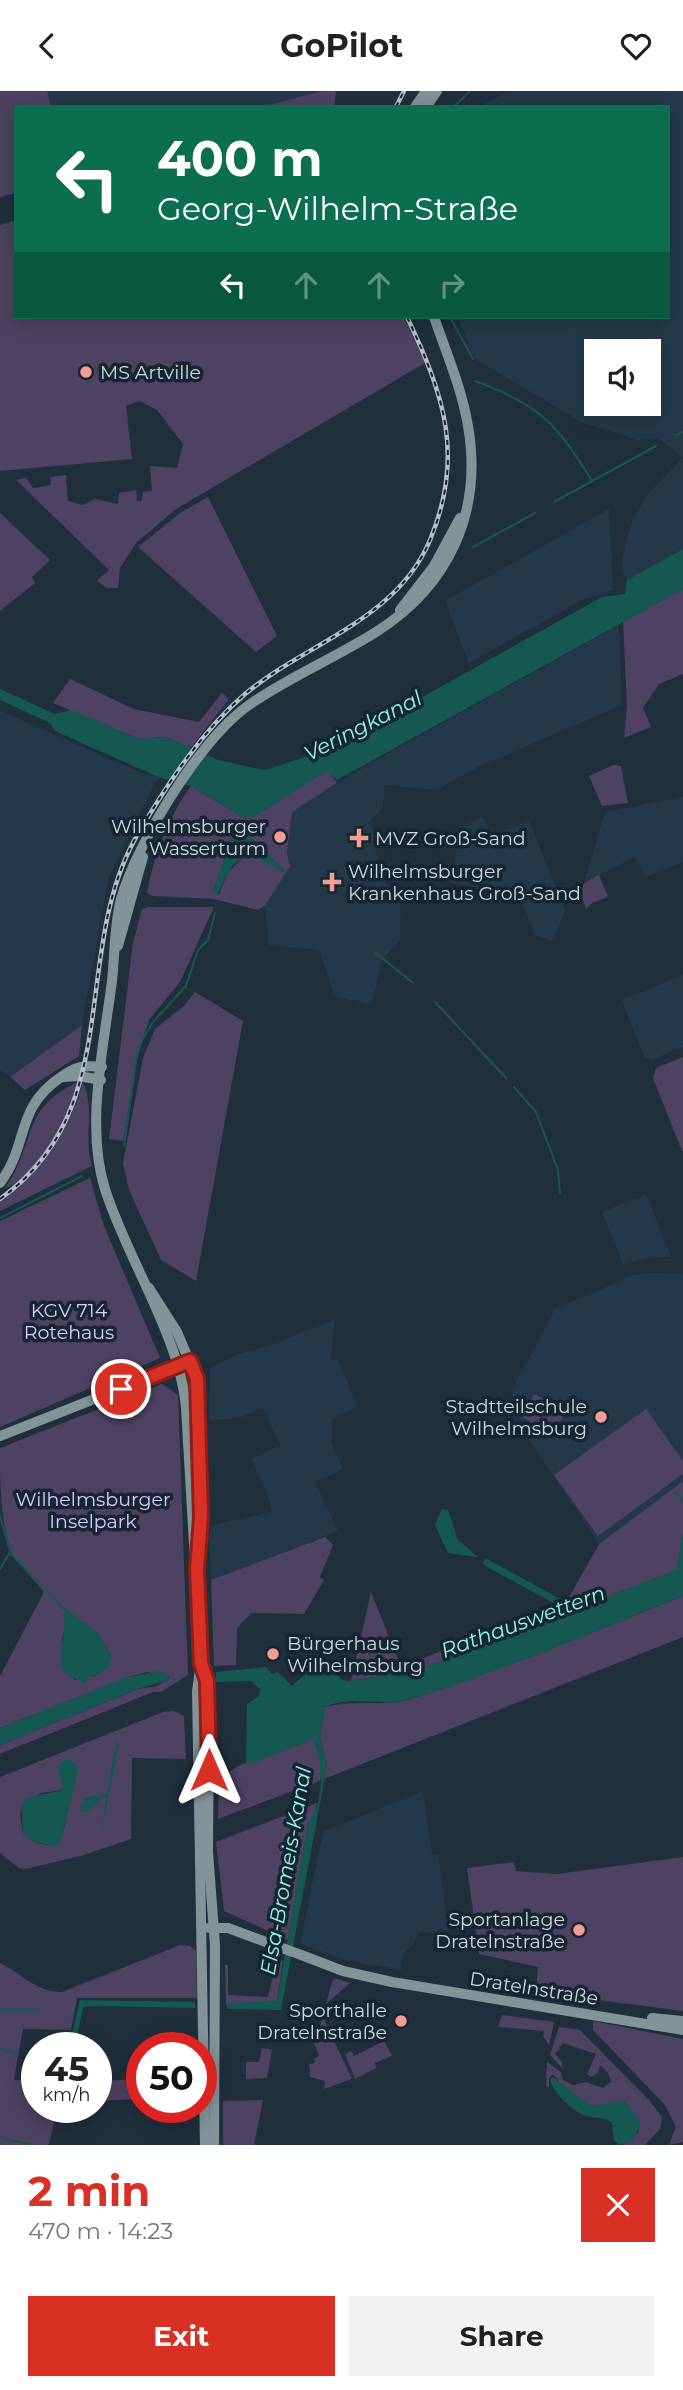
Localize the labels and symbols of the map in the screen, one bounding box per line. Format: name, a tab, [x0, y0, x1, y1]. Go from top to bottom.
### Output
place label: MS Artville	[100, 361, 201, 384]
marker: MS Artville	[78, 364, 94, 380]
water label: Veringkanal	[300, 685, 426, 766]
place label: Wilhelmsburger Wasserturm	[111, 815, 266, 860]
place label: MVZ Groß-Sand	[375, 827, 526, 850]
marker: MVZ Groß-Sand	[349, 828, 369, 848]
marker: Wilhelmsburger Wasserturm	[272, 829, 288, 845]
place label: Wilhelmsburger Krankenhaus Groß-Sand	[348, 860, 581, 905]
marker: Wilhelmsburger Krankenhaus Groß-Sand	[322, 872, 342, 892]
park label: KGV 714 Rotehaus	[24, 1299, 114, 1344]
pin	[91, 1359, 151, 1419]
place label: Stadtteilschule Wilhelmsburg	[446, 1395, 587, 1440]
marker: Stadtteilschule Wilhelmsburg	[593, 1409, 609, 1425]
park label: Wilhelmsburger Inselpark	[16, 1488, 171, 1533]
water label: Rathauswettern	[437, 1580, 608, 1663]
place label: Bürgerhaus Wilhelmsburg	[287, 1632, 423, 1677]
marker: Bürgerhaus Wilhelmsburg	[265, 1646, 281, 1662]
position arrow	[172, 1733, 246, 1807]
water label: Elsa-Bromeis-Kanal	[255, 1765, 316, 1977]
place label: Sportanlage Dratelnstraße	[435, 1908, 565, 1953]
marker: Sportanlage Dratelnstraße	[571, 1922, 587, 1938]
street label: Dratelnstraße	[468, 1967, 600, 2010]
place label: Sporthalle Dratelnstraße	[257, 1999, 387, 2044]
marker: Sporthalle Dratelnstraße	[393, 2013, 409, 2029]
speed limit sign: 50	[126, 2032, 217, 2123]

